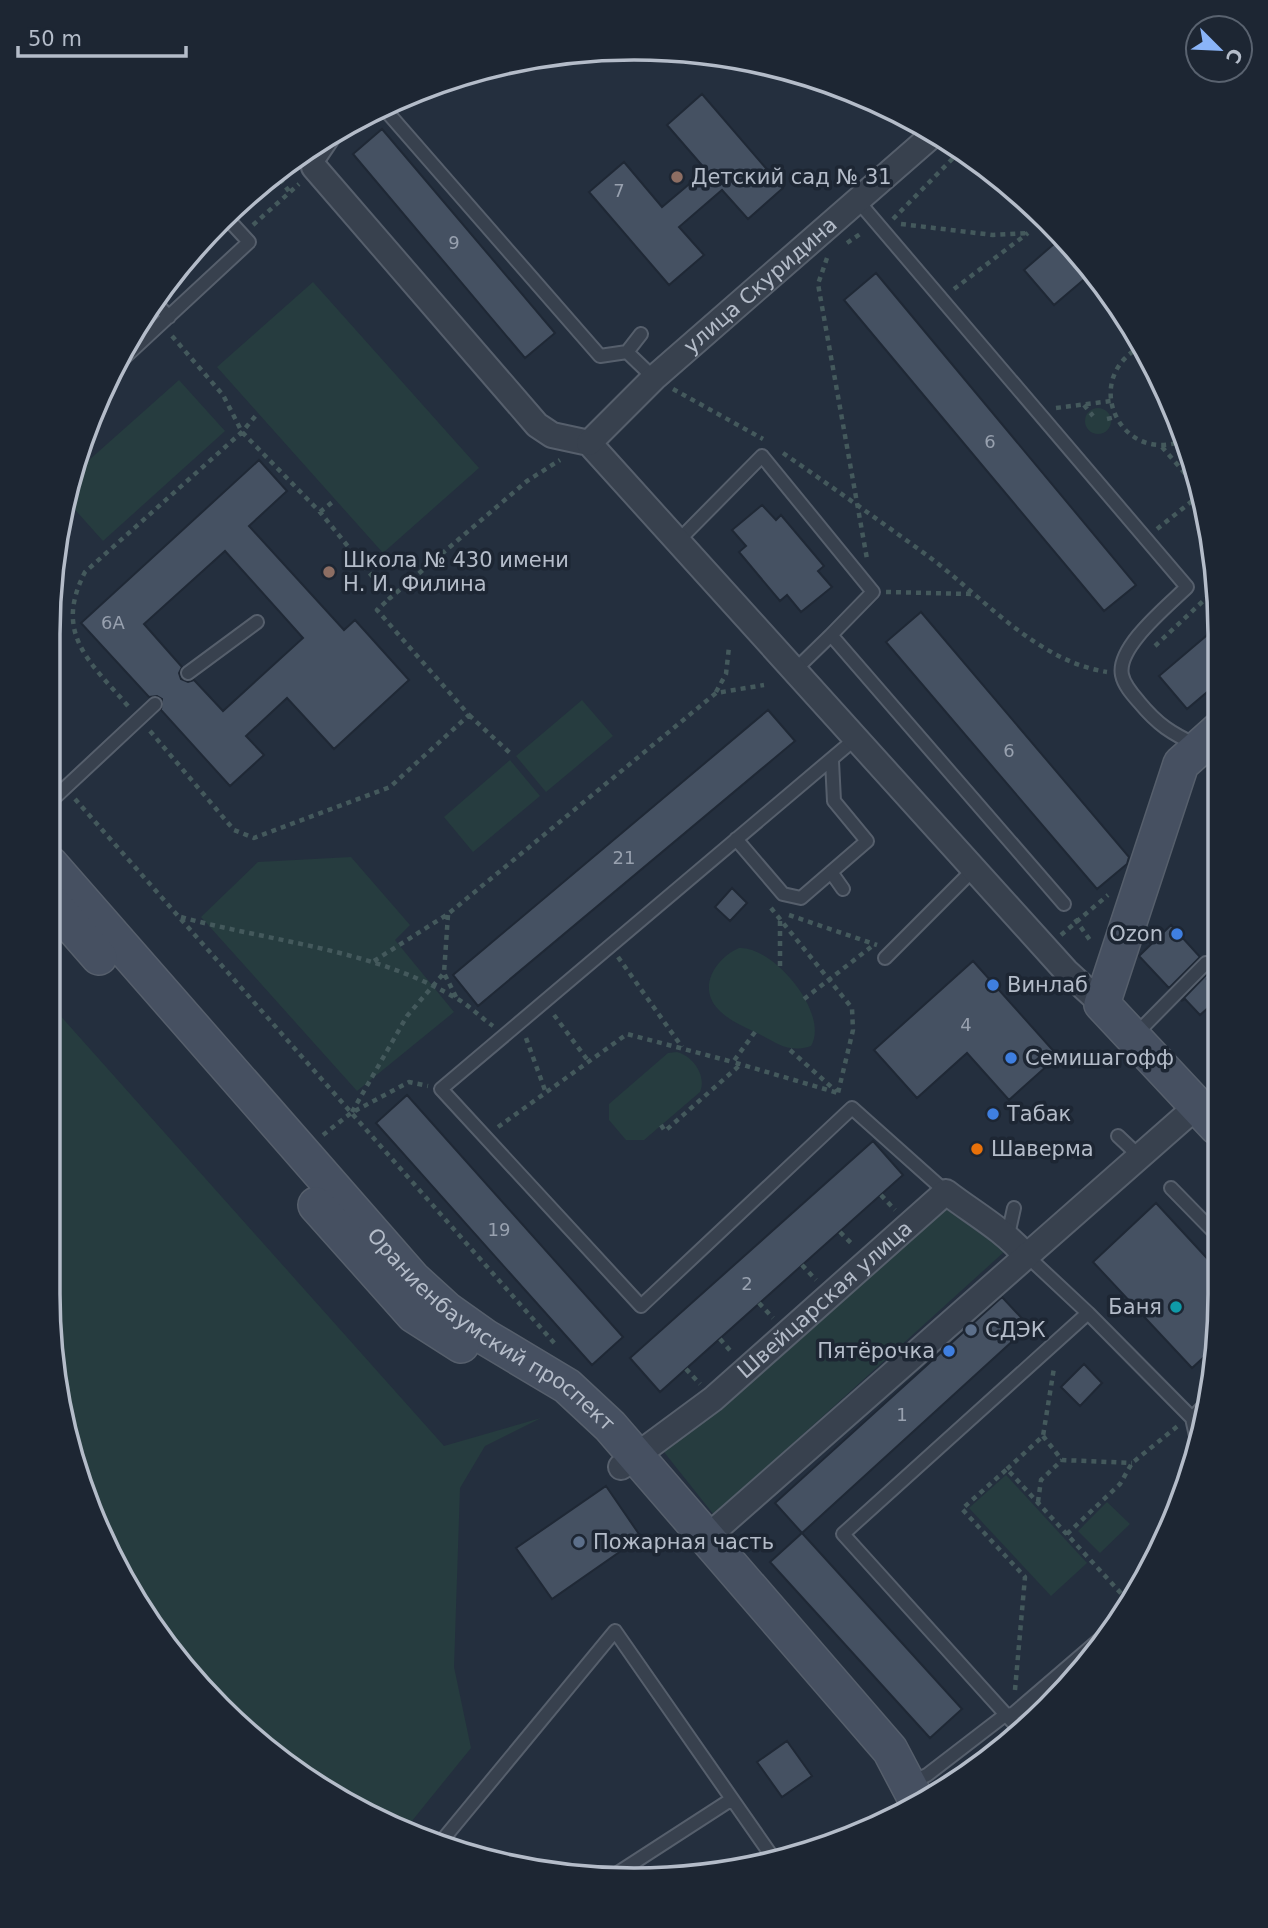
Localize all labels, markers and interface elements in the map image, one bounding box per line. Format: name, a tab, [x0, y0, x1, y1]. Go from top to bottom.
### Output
scale bar	[18, 14, 186, 58]
north arrow	[1184, 14, 1254, 84]
text: 50 m	[28, 27, 82, 51]
text: С	[1222, 45, 1247, 67]
place label: Детский сад № 31	[691, 165, 892, 189]
marker: Детский сад № 31	[669, 169, 685, 185]
house number: 7	[613, 180, 625, 201]
street label: улица Скуридина	[679, 212, 842, 358]
house number: 9	[448, 232, 460, 253]
house number: 6	[984, 431, 996, 452]
place label: Школа № 430 имени Н. И. Филина	[343, 548, 569, 596]
marker: Школа № 430 имени Н. И. Филина	[321, 564, 337, 580]
house number: 6А	[101, 612, 126, 633]
house number: 6	[1003, 740, 1015, 761]
house number: 21	[613, 847, 635, 868]
place label: Ozon	[1109, 922, 1163, 946]
marker: Ozon	[1169, 926, 1185, 942]
place label: Винлаб	[1007, 973, 1088, 997]
marker: Винлаб	[985, 977, 1001, 993]
house number: 4	[960, 1014, 972, 1035]
place label: Семишагофф	[1025, 1046, 1174, 1070]
marker: Семишагофф	[1003, 1050, 1019, 1066]
place label: Табак	[1006, 1102, 1071, 1126]
marker: Табак	[985, 1106, 1001, 1122]
place label: Шаверма	[991, 1137, 1094, 1161]
marker: Шаверма	[969, 1141, 985, 1157]
street label: Швейцарская улица	[733, 1216, 917, 1383]
house number: 19	[488, 1219, 510, 1240]
street label: Ораниенбаумский проспект	[362, 1223, 620, 1436]
house number: 2	[741, 1273, 753, 1294]
place label: Баня	[1108, 1295, 1162, 1319]
marker: Баня	[1168, 1299, 1184, 1315]
place label: СДЭК	[985, 1318, 1046, 1342]
marker: СДЭК	[963, 1322, 979, 1338]
place label: Пятёрочка	[817, 1339, 935, 1363]
marker: Пятёрочка	[941, 1343, 957, 1359]
house number: 1	[896, 1404, 908, 1425]
place label: Пожарная часть	[593, 1530, 774, 1554]
marker: Пожарная часть	[571, 1534, 587, 1550]

